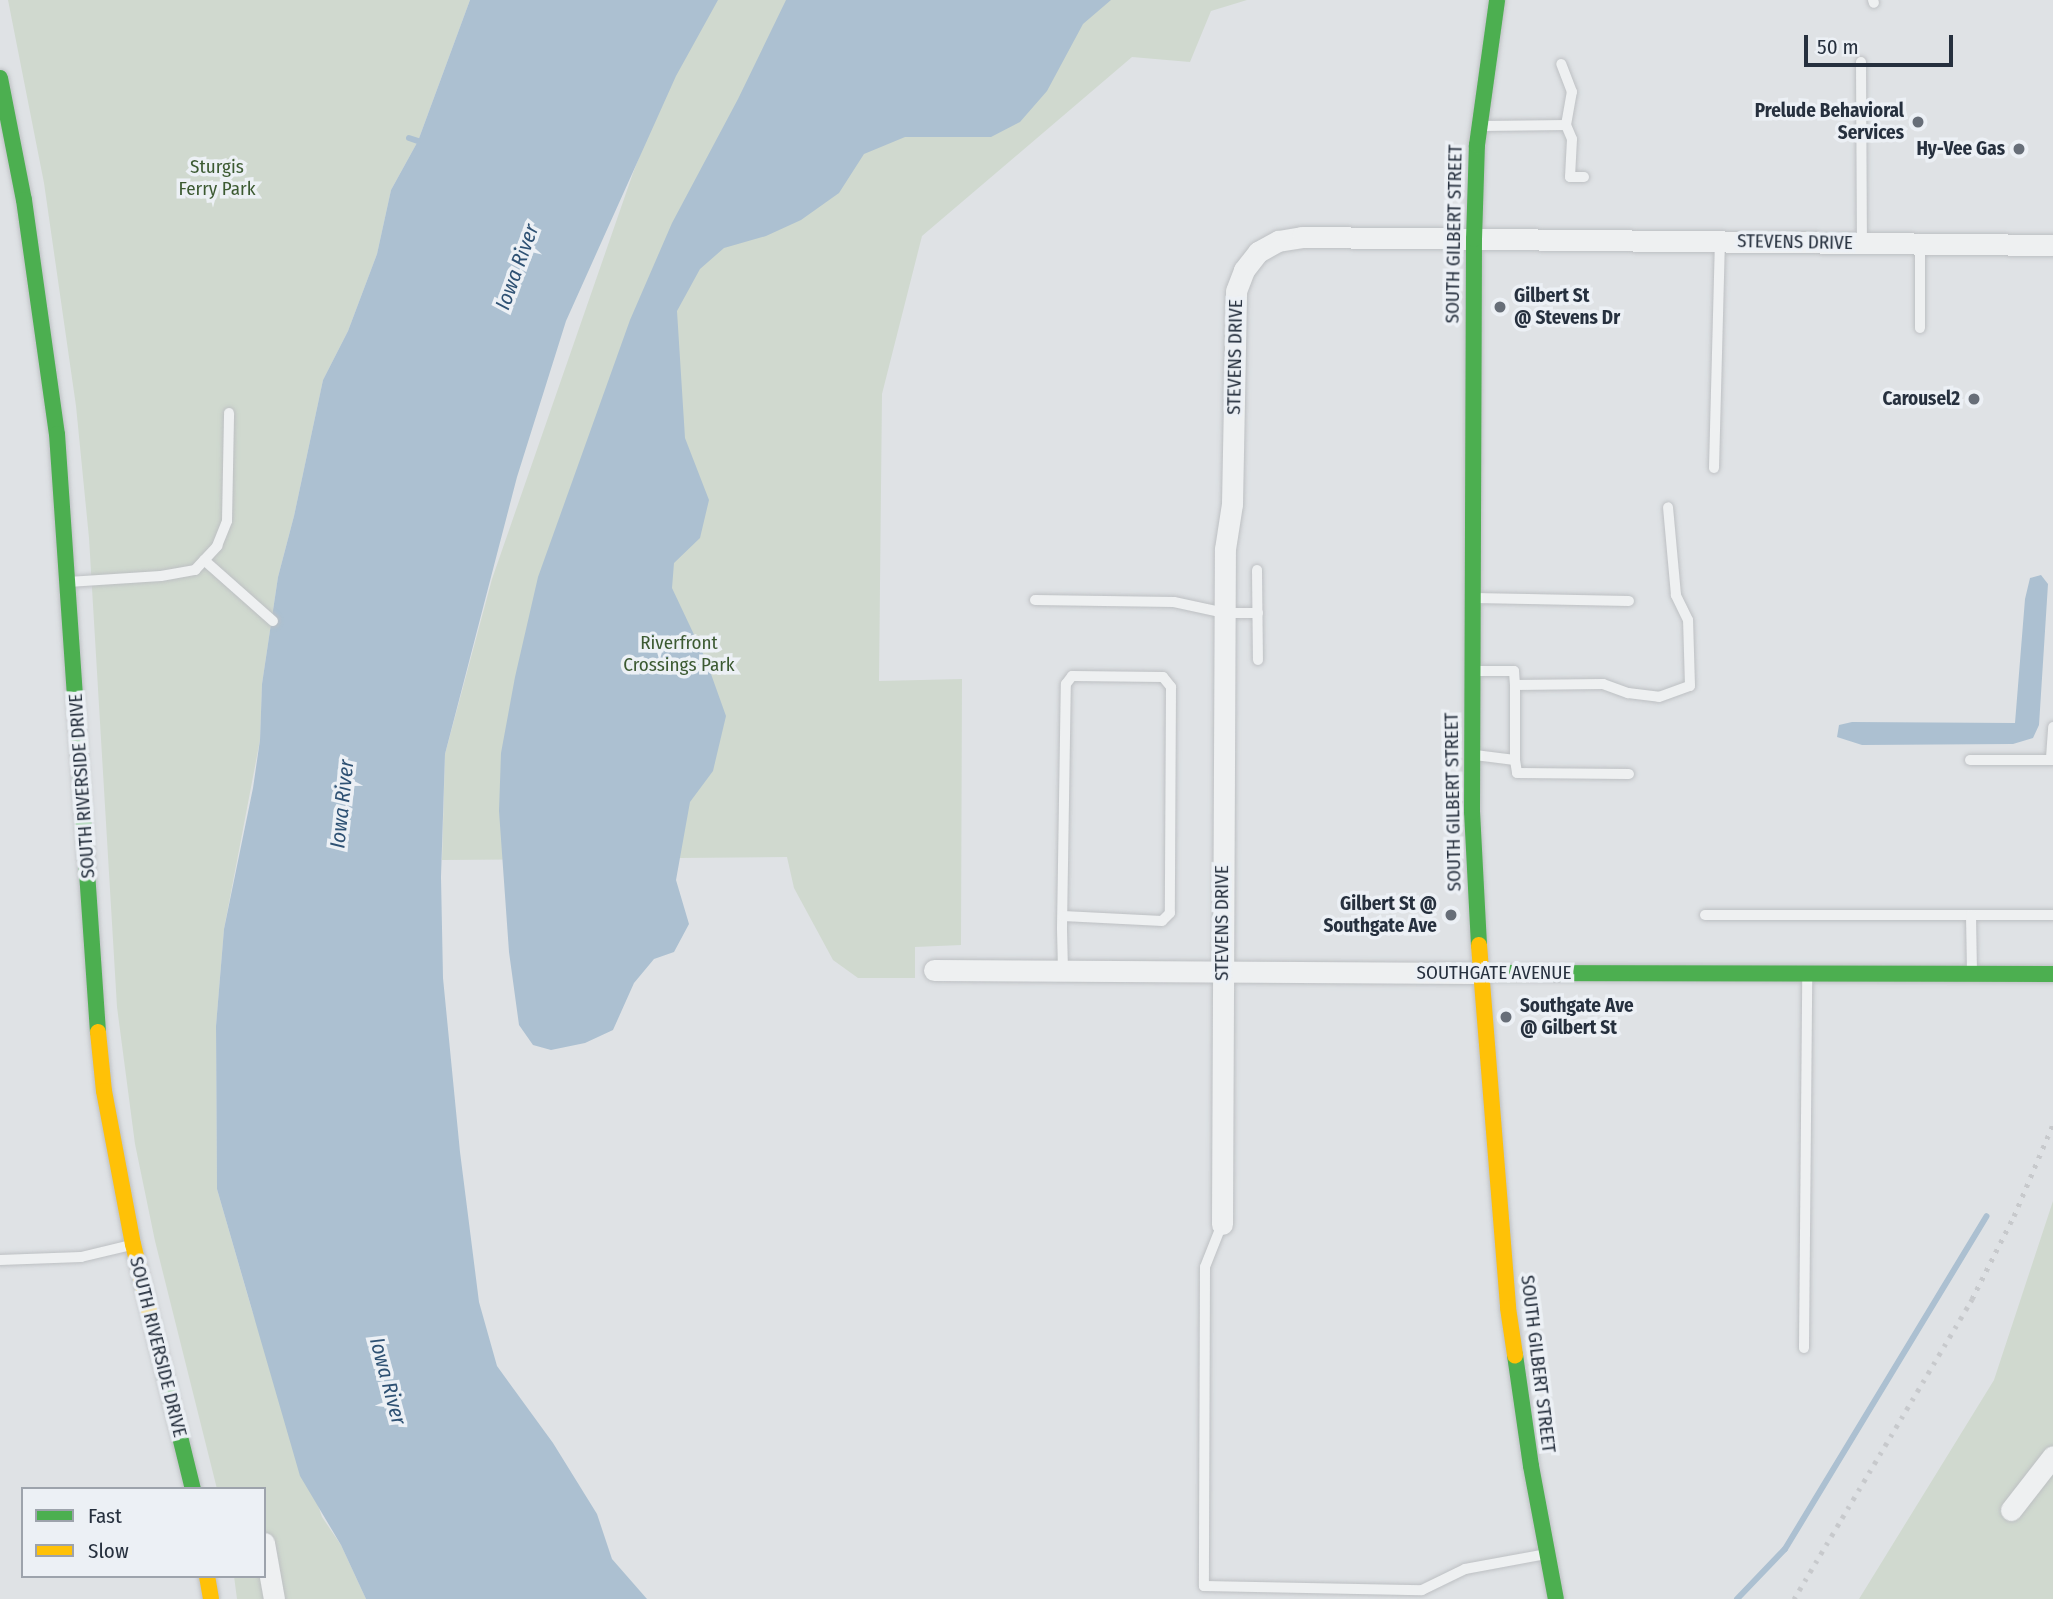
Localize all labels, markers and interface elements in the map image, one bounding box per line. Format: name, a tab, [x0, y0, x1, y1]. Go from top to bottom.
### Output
scale bar	[1808, 21, 1957, 65]
text: 50 m	[1817, 34, 1859, 60]
place label: Prelude Behavioral Services	[1755, 100, 1904, 144]
marker: Prelude Behavioral Services	[1910, 114, 1926, 130]
place label: Hy-Vee Gas	[1916, 138, 2005, 160]
marker: Hy-Vee Gas	[2011, 141, 2027, 157]
street label: SOUTH GILBERT STREET	[1441, 144, 1467, 324]
park label: Sturgis Ferry Park	[179, 156, 255, 200]
water label: Iowa River	[490, 221, 544, 313]
street label: STEVENS DRIVE	[1737, 230, 1853, 254]
place label: Gilbert St @ Stevens Dr	[1514, 285, 1620, 329]
street label: STEVENS DRIVE	[1223, 299, 1247, 415]
marker: Gilbert St @ Stevens Dr	[1492, 299, 1508, 315]
place label: Carousel2	[1882, 388, 1960, 410]
marker: Carousel2	[1966, 391, 1982, 407]
park label: Riverfront Crossings Park	[623, 632, 735, 676]
street label: SOUTH RIVERSIDE DRIVE	[64, 693, 100, 879]
street label: SOUTH GILBERT STREET	[1440, 712, 1466, 892]
water label: Iowa River	[325, 758, 359, 850]
street label: STEVENS DRIVE	[1211, 865, 1233, 981]
place label: Gilbert St @ Southgate Ave	[1323, 893, 1437, 937]
marker: Gilbert St @ Southgate Ave	[1443, 907, 1459, 923]
street label: SOUTHGATE AVENUE	[1417, 962, 1571, 984]
place label: Southgate Ave @ Gilbert St	[1520, 995, 1634, 1039]
marker: Southgate Ave @ Gilbert St	[1498, 1009, 1514, 1025]
street label: SOUTH RIVERSIDE DRIVE	[125, 1254, 191, 1440]
street label: SOUTH GILBERT STREET	[1516, 1274, 1560, 1454]
water label: Iowa River	[364, 1335, 412, 1427]
legend	[21, 1487, 266, 1578]
text: Fast	[88, 1503, 122, 1529]
text: Slow	[88, 1538, 129, 1564]

